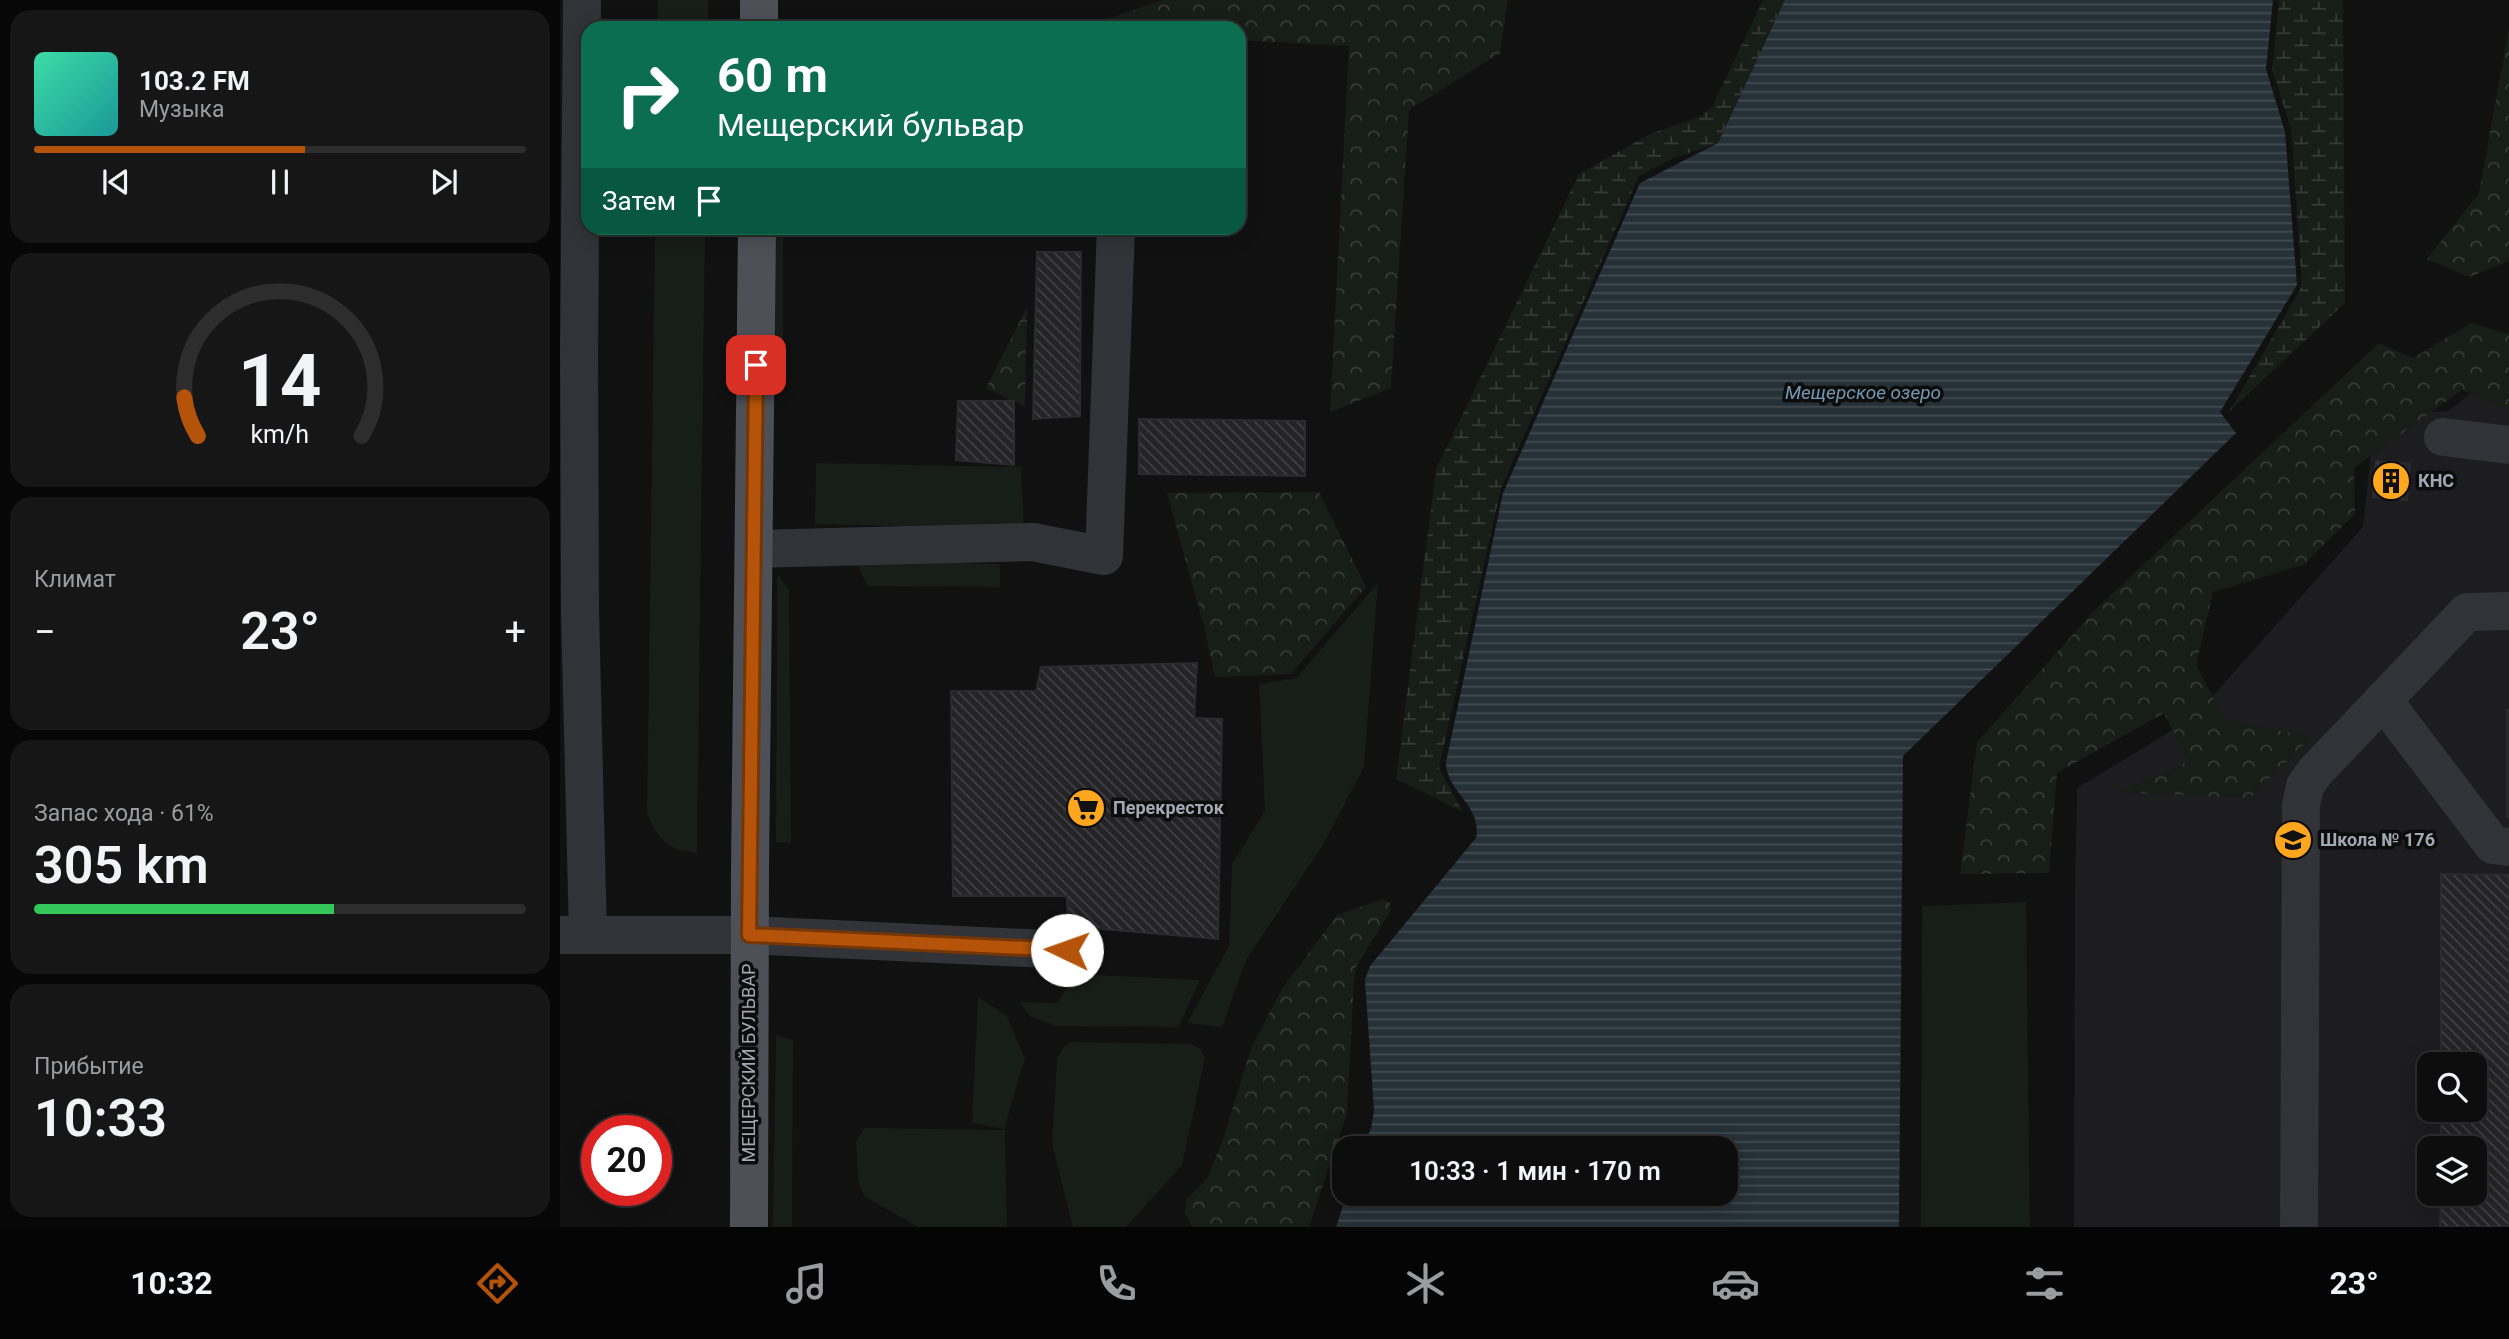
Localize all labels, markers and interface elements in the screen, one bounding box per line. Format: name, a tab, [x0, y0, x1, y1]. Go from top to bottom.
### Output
text: 60 m	[717, 47, 828, 104]
icon: right	[602, 49, 693, 140]
text: 103.2 FM	[139, 66, 250, 96]
text: Музыка	[139, 96, 224, 123]
text: Мещерский бульвар	[717, 106, 1024, 144]
icon: previous	[97, 163, 135, 201]
icon: pause	[261, 163, 299, 201]
icon: next	[425, 163, 463, 201]
icon: arrive	[690, 182, 728, 220]
text: Затем	[602, 186, 676, 216]
pin	[726, 335, 786, 395]
text: 14	[238, 339, 322, 425]
icon: arrive	[737, 346, 775, 384]
water label: Мещерское озеро	[1785, 381, 1941, 404]
text: km/h	[251, 420, 309, 449]
building icon: КНС	[2370, 460, 2412, 502]
place label: КНС	[2418, 470, 2454, 491]
text: Климат	[34, 566, 116, 593]
text: 23°	[240, 601, 320, 662]
text: −	[34, 610, 56, 654]
text: +	[504, 610, 526, 654]
supermarket icon: Перекресток	[1065, 787, 1107, 829]
place label: Перекресток	[1113, 797, 1225, 818]
text: Запас хода · 61%	[34, 800, 214, 827]
school or university icon: Школа № 176	[2272, 819, 2314, 861]
place label: Школа № 176	[2320, 829, 2435, 850]
text: 305 km	[34, 835, 209, 896]
position arrow	[1030, 913, 1104, 987]
street label: МЕЩЕРСКИЙ БУЛЬВАР	[738, 964, 759, 1162]
map controls	[2417, 1052, 2487, 1206]
button: search	[2417, 1052, 2487, 1122]
text: Прибытие	[34, 1053, 144, 1080]
text: 10:33	[34, 1088, 167, 1149]
speed limit sign: 20	[581, 1115, 672, 1206]
button: layers	[2417, 1136, 2487, 1206]
text: 10:33 · 1 мин · 170 m	[1409, 1156, 1661, 1186]
icon: directions	[473, 1259, 522, 1308]
icon: music	[782, 1259, 831, 1308]
icon: phone	[1092, 1259, 1141, 1308]
icon: climate	[1401, 1259, 1450, 1308]
icon: car	[1711, 1259, 1760, 1308]
icon: filters	[2020, 1259, 2069, 1308]
text: 10:32	[130, 1264, 213, 1302]
text: 23°	[2330, 1264, 2379, 1302]

